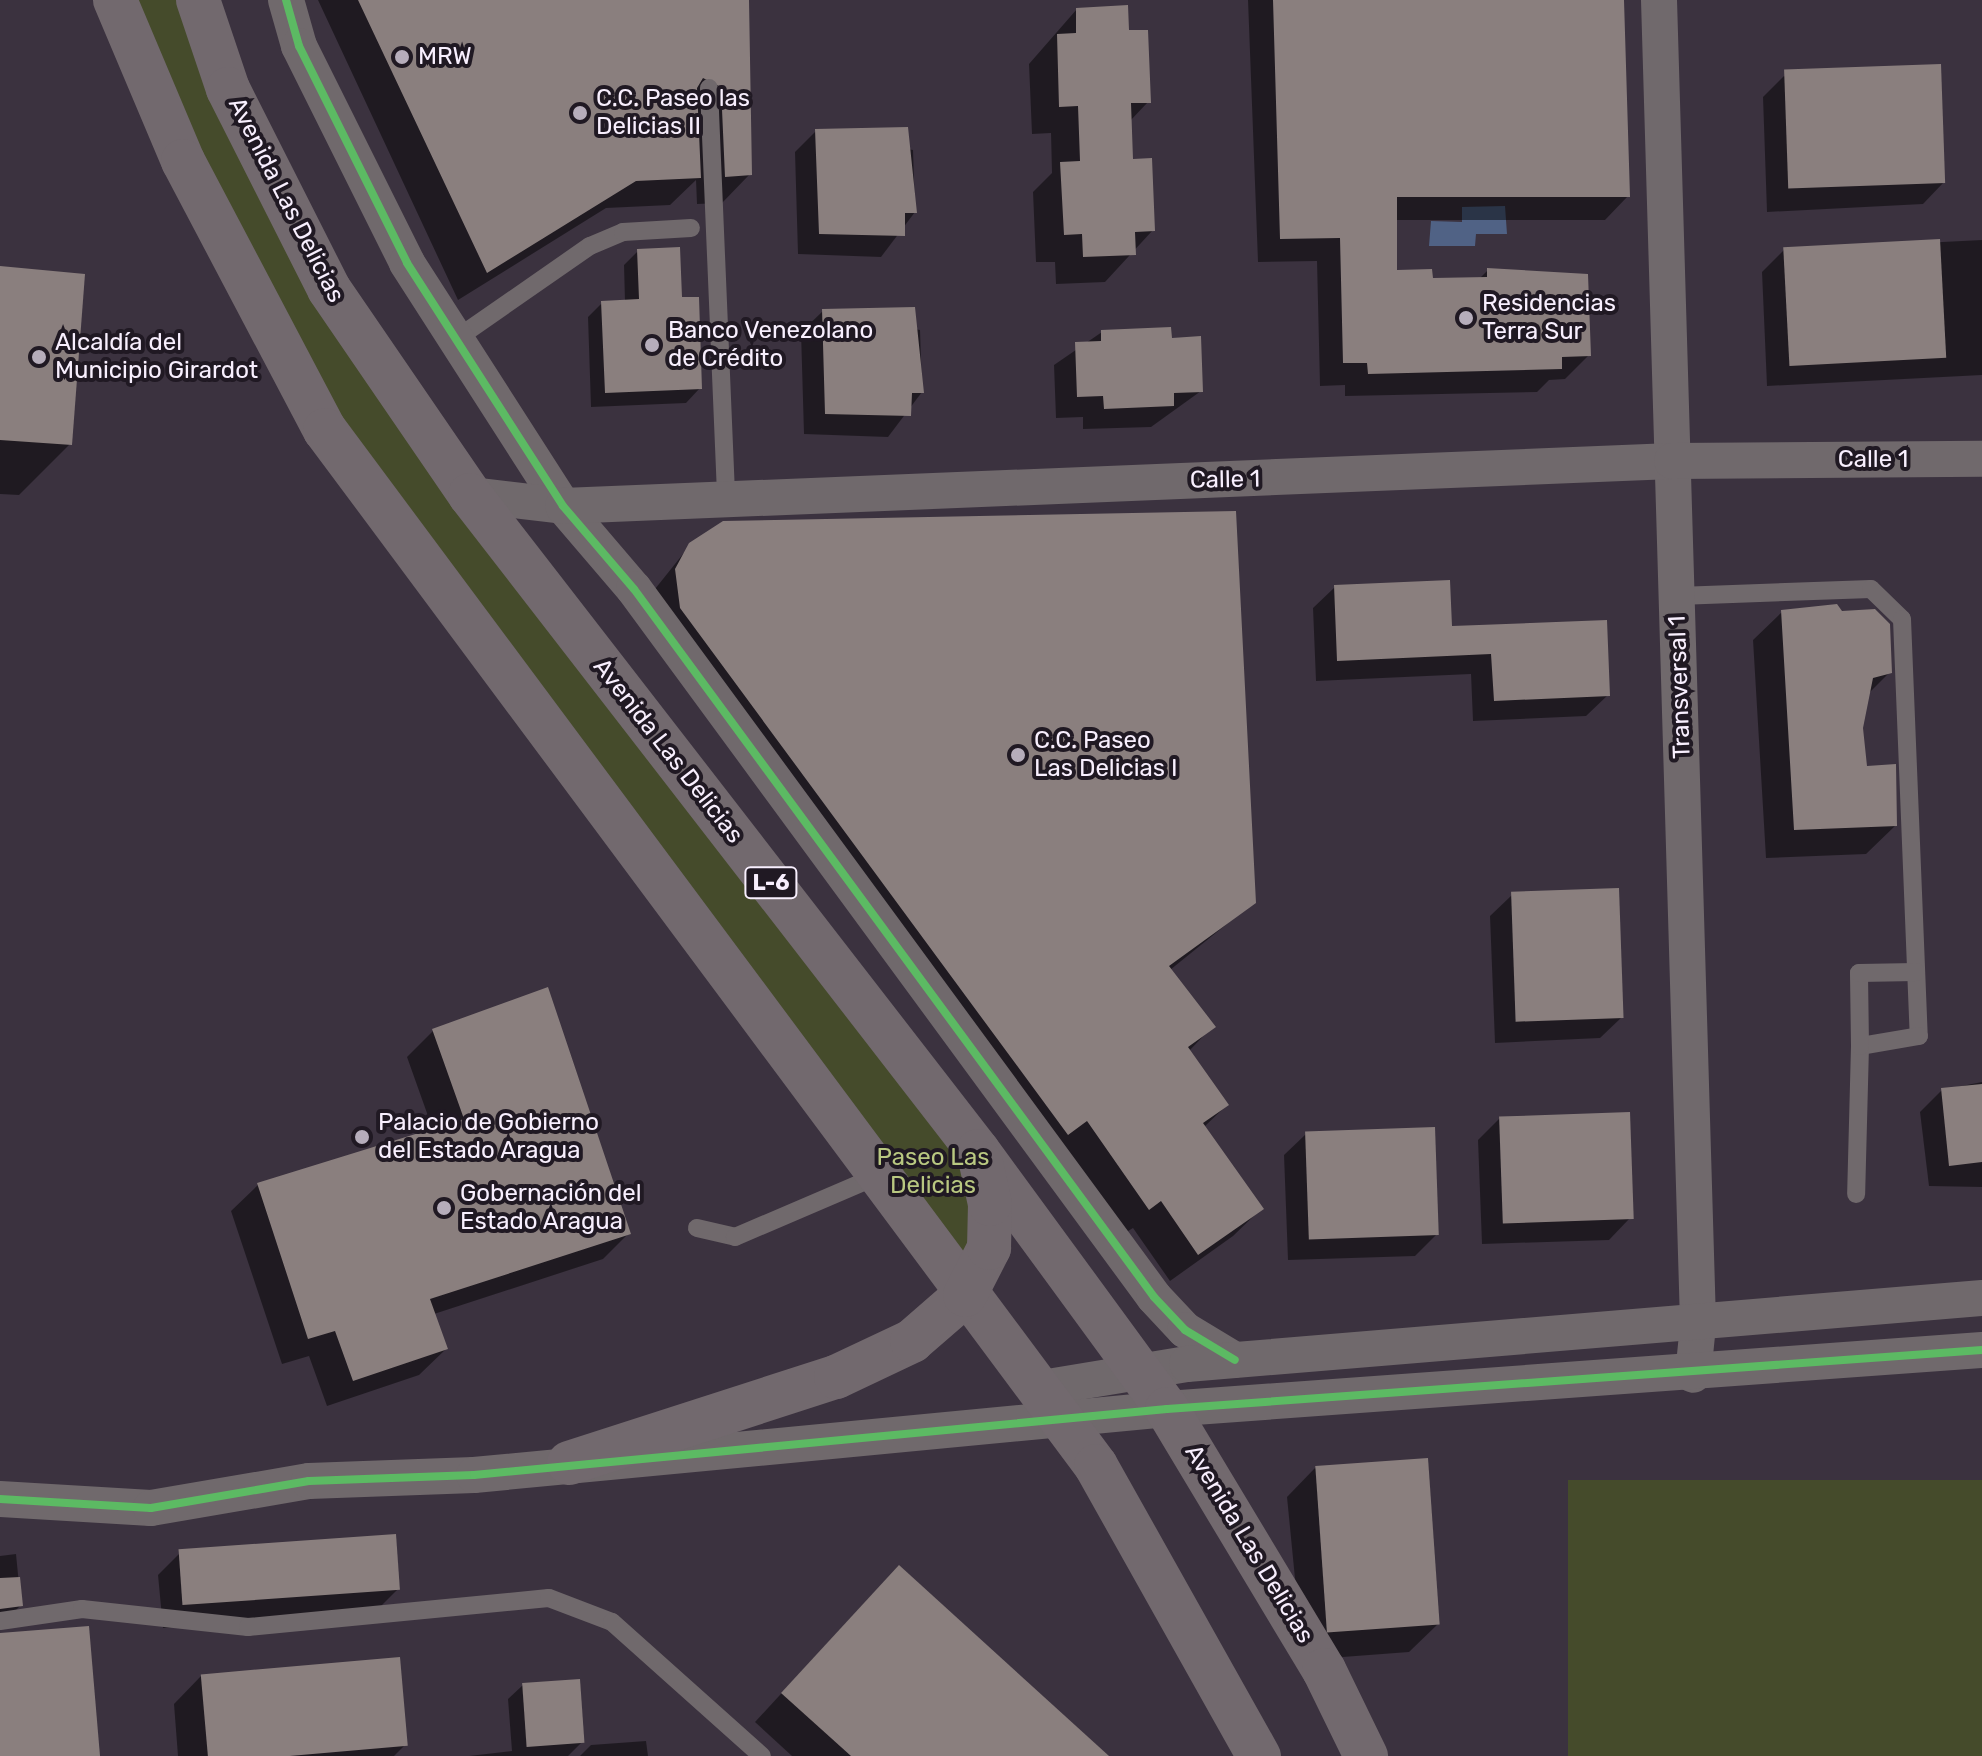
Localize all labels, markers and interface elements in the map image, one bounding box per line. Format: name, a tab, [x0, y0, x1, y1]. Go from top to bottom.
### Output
place label: MRW	[418, 43, 472, 71]
marker: MRW	[393, 48, 411, 66]
place label: C.C. Paseo las Delicias II	[596, 85, 750, 141]
street label: Avenida Las Delicias	[222, 93, 350, 307]
marker: C.C. Paseo las Delicias II	[571, 104, 589, 122]
place label: Residencias Terra Sur	[1482, 290, 1616, 346]
marker: Residencias Terra Sur	[1457, 309, 1475, 327]
place label: Banco Venezolano de Crédito	[668, 317, 874, 373]
place label: Alcaldía del Municipio Girardot	[55, 329, 258, 385]
marker: Banco Venezolano de Crédito	[643, 336, 661, 354]
marker: Alcaldía del Municipio Girardot	[30, 348, 48, 366]
street label: Calle 1	[1838, 446, 1908, 474]
street label: Calle 1	[1190, 465, 1260, 495]
street label: Transversal 1	[1663, 615, 1697, 759]
street label: Avenida Las Delicias	[587, 653, 749, 849]
place label: C.C. Paseo Las Delicias I	[1034, 727, 1177, 783]
marker: C.C. Paseo Las Delicias I	[1009, 746, 1027, 764]
road number: L-6	[743, 865, 799, 901]
place label: Palacio de Gobierno del Estado Aragua	[378, 1109, 599, 1165]
marker: Palacio de Gobierno del Estado Aragua	[353, 1128, 371, 1146]
park label: Paseo Las Delicias	[877, 1144, 989, 1200]
place label: Gobernación del Estado Aragua	[460, 1180, 642, 1236]
marker: Gobernación del Estado Aragua	[435, 1199, 453, 1217]
street label: Avenida Las Delicias	[1178, 1440, 1320, 1648]

